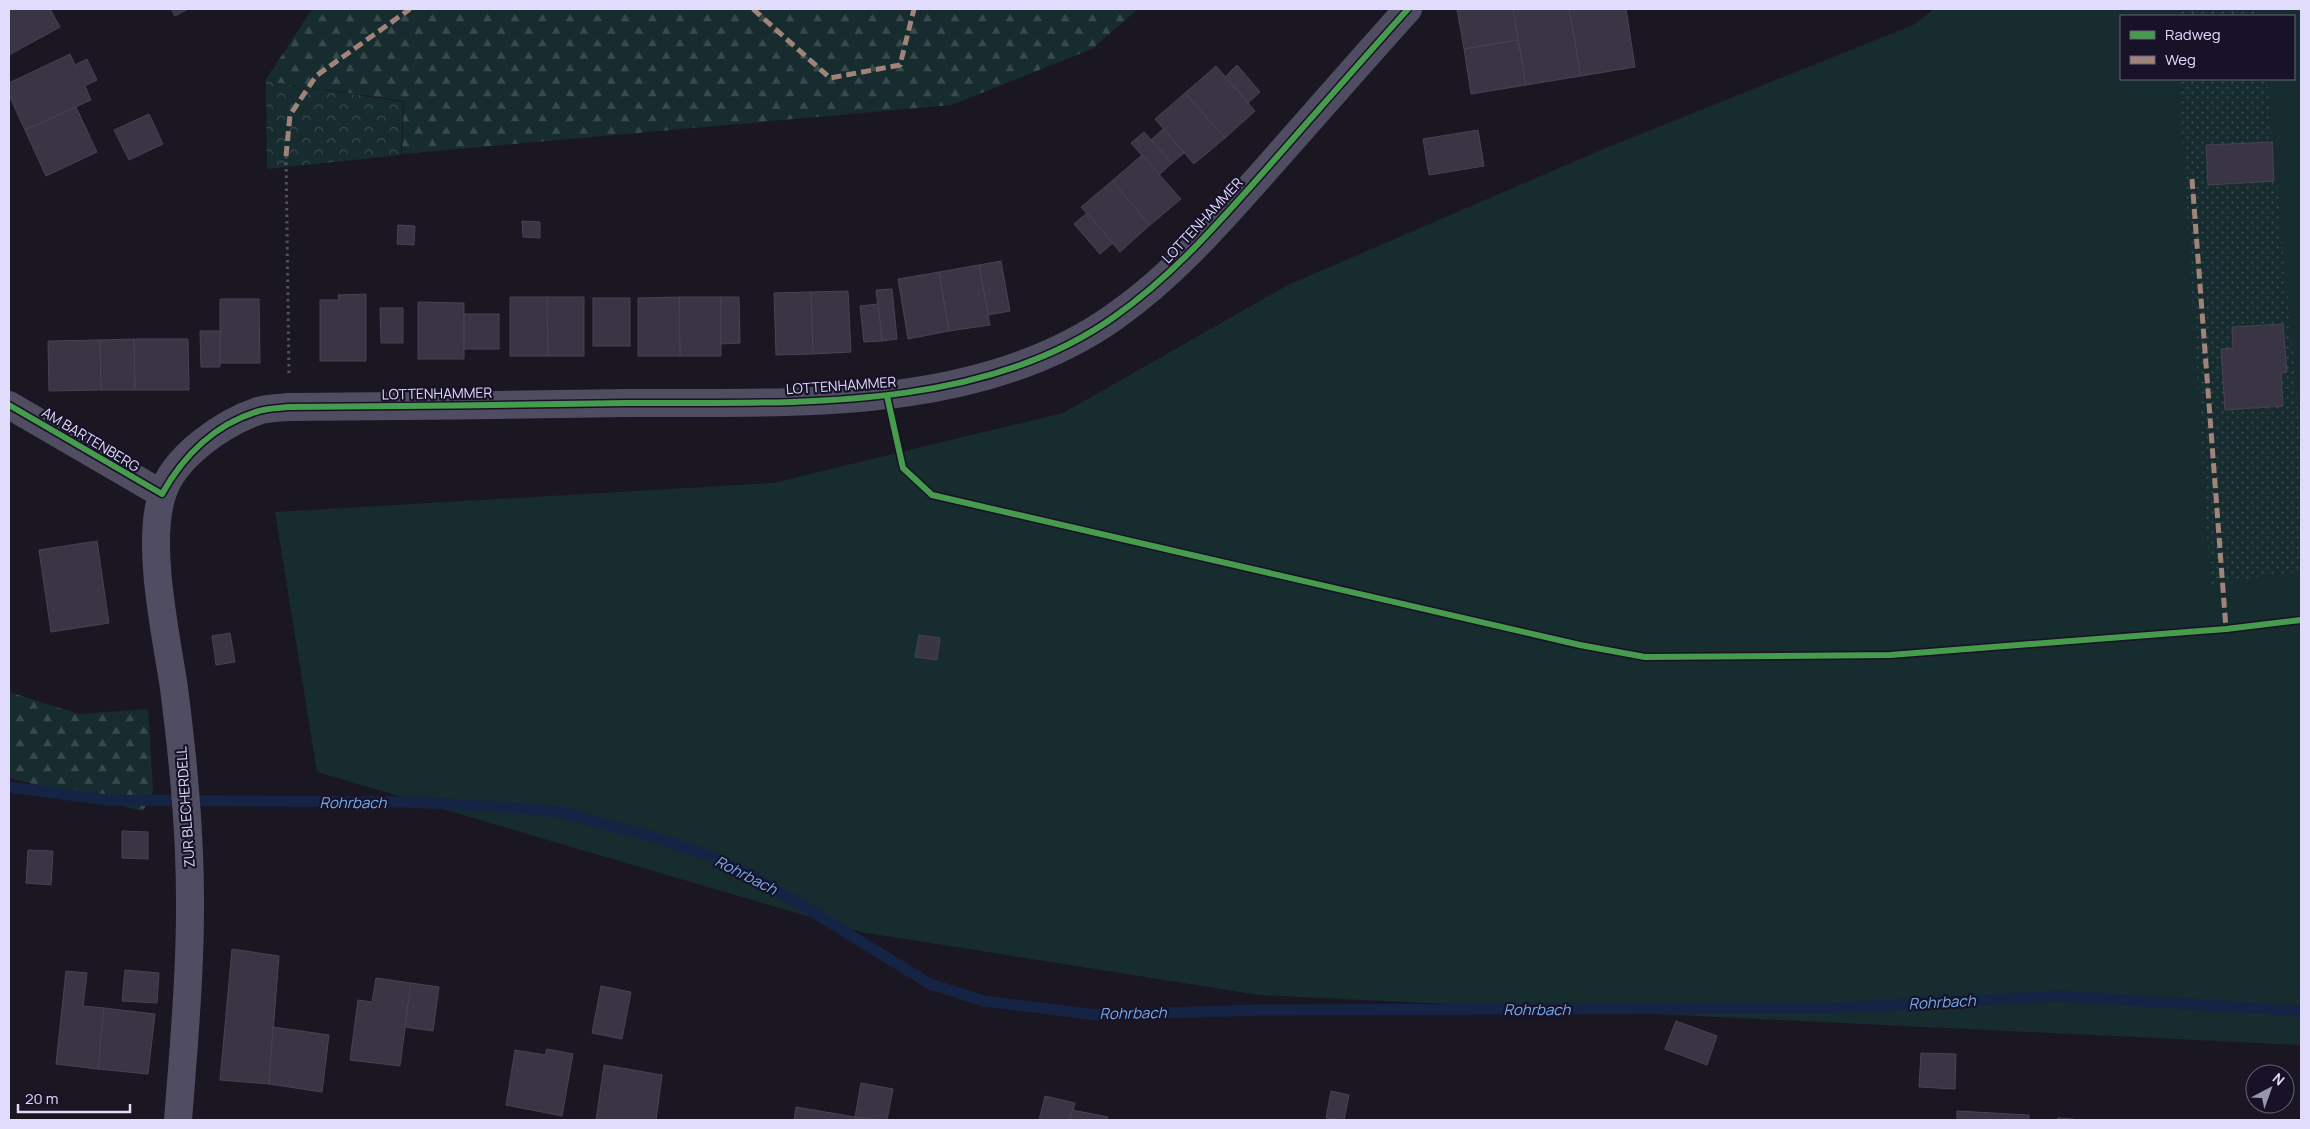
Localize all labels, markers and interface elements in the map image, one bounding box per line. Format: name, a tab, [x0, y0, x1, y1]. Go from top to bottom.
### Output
legend	[2120, 15, 2295, 80]
text: Radweg	[2165, 24, 2221, 45]
text: Weg	[2165, 49, 2196, 70]
street label: LOTTENHAMMER	[1157, 173, 1247, 267]
street label: LOTTENHAMMER	[785, 372, 897, 398]
street label: LOTTENHAMMER	[382, 383, 493, 403]
street label: AM BARTENBERG	[39, 402, 144, 476]
street label: ZUR BLECHERDELL	[171, 746, 199, 868]
water label: Rohrbach	[319, 792, 388, 813]
water label: Rohrbach	[711, 850, 782, 900]
water label: Rohrbach	[1908, 990, 1977, 1014]
water label: Rohrbach	[1503, 999, 1572, 1020]
water label: Rohrbach	[1099, 1002, 1168, 1024]
north arrow	[2245, 1064, 2295, 1114]
text: N	[2269, 1068, 2289, 1089]
scale bar	[18, 1082, 130, 1114]
text: 20 m	[25, 1088, 58, 1109]

